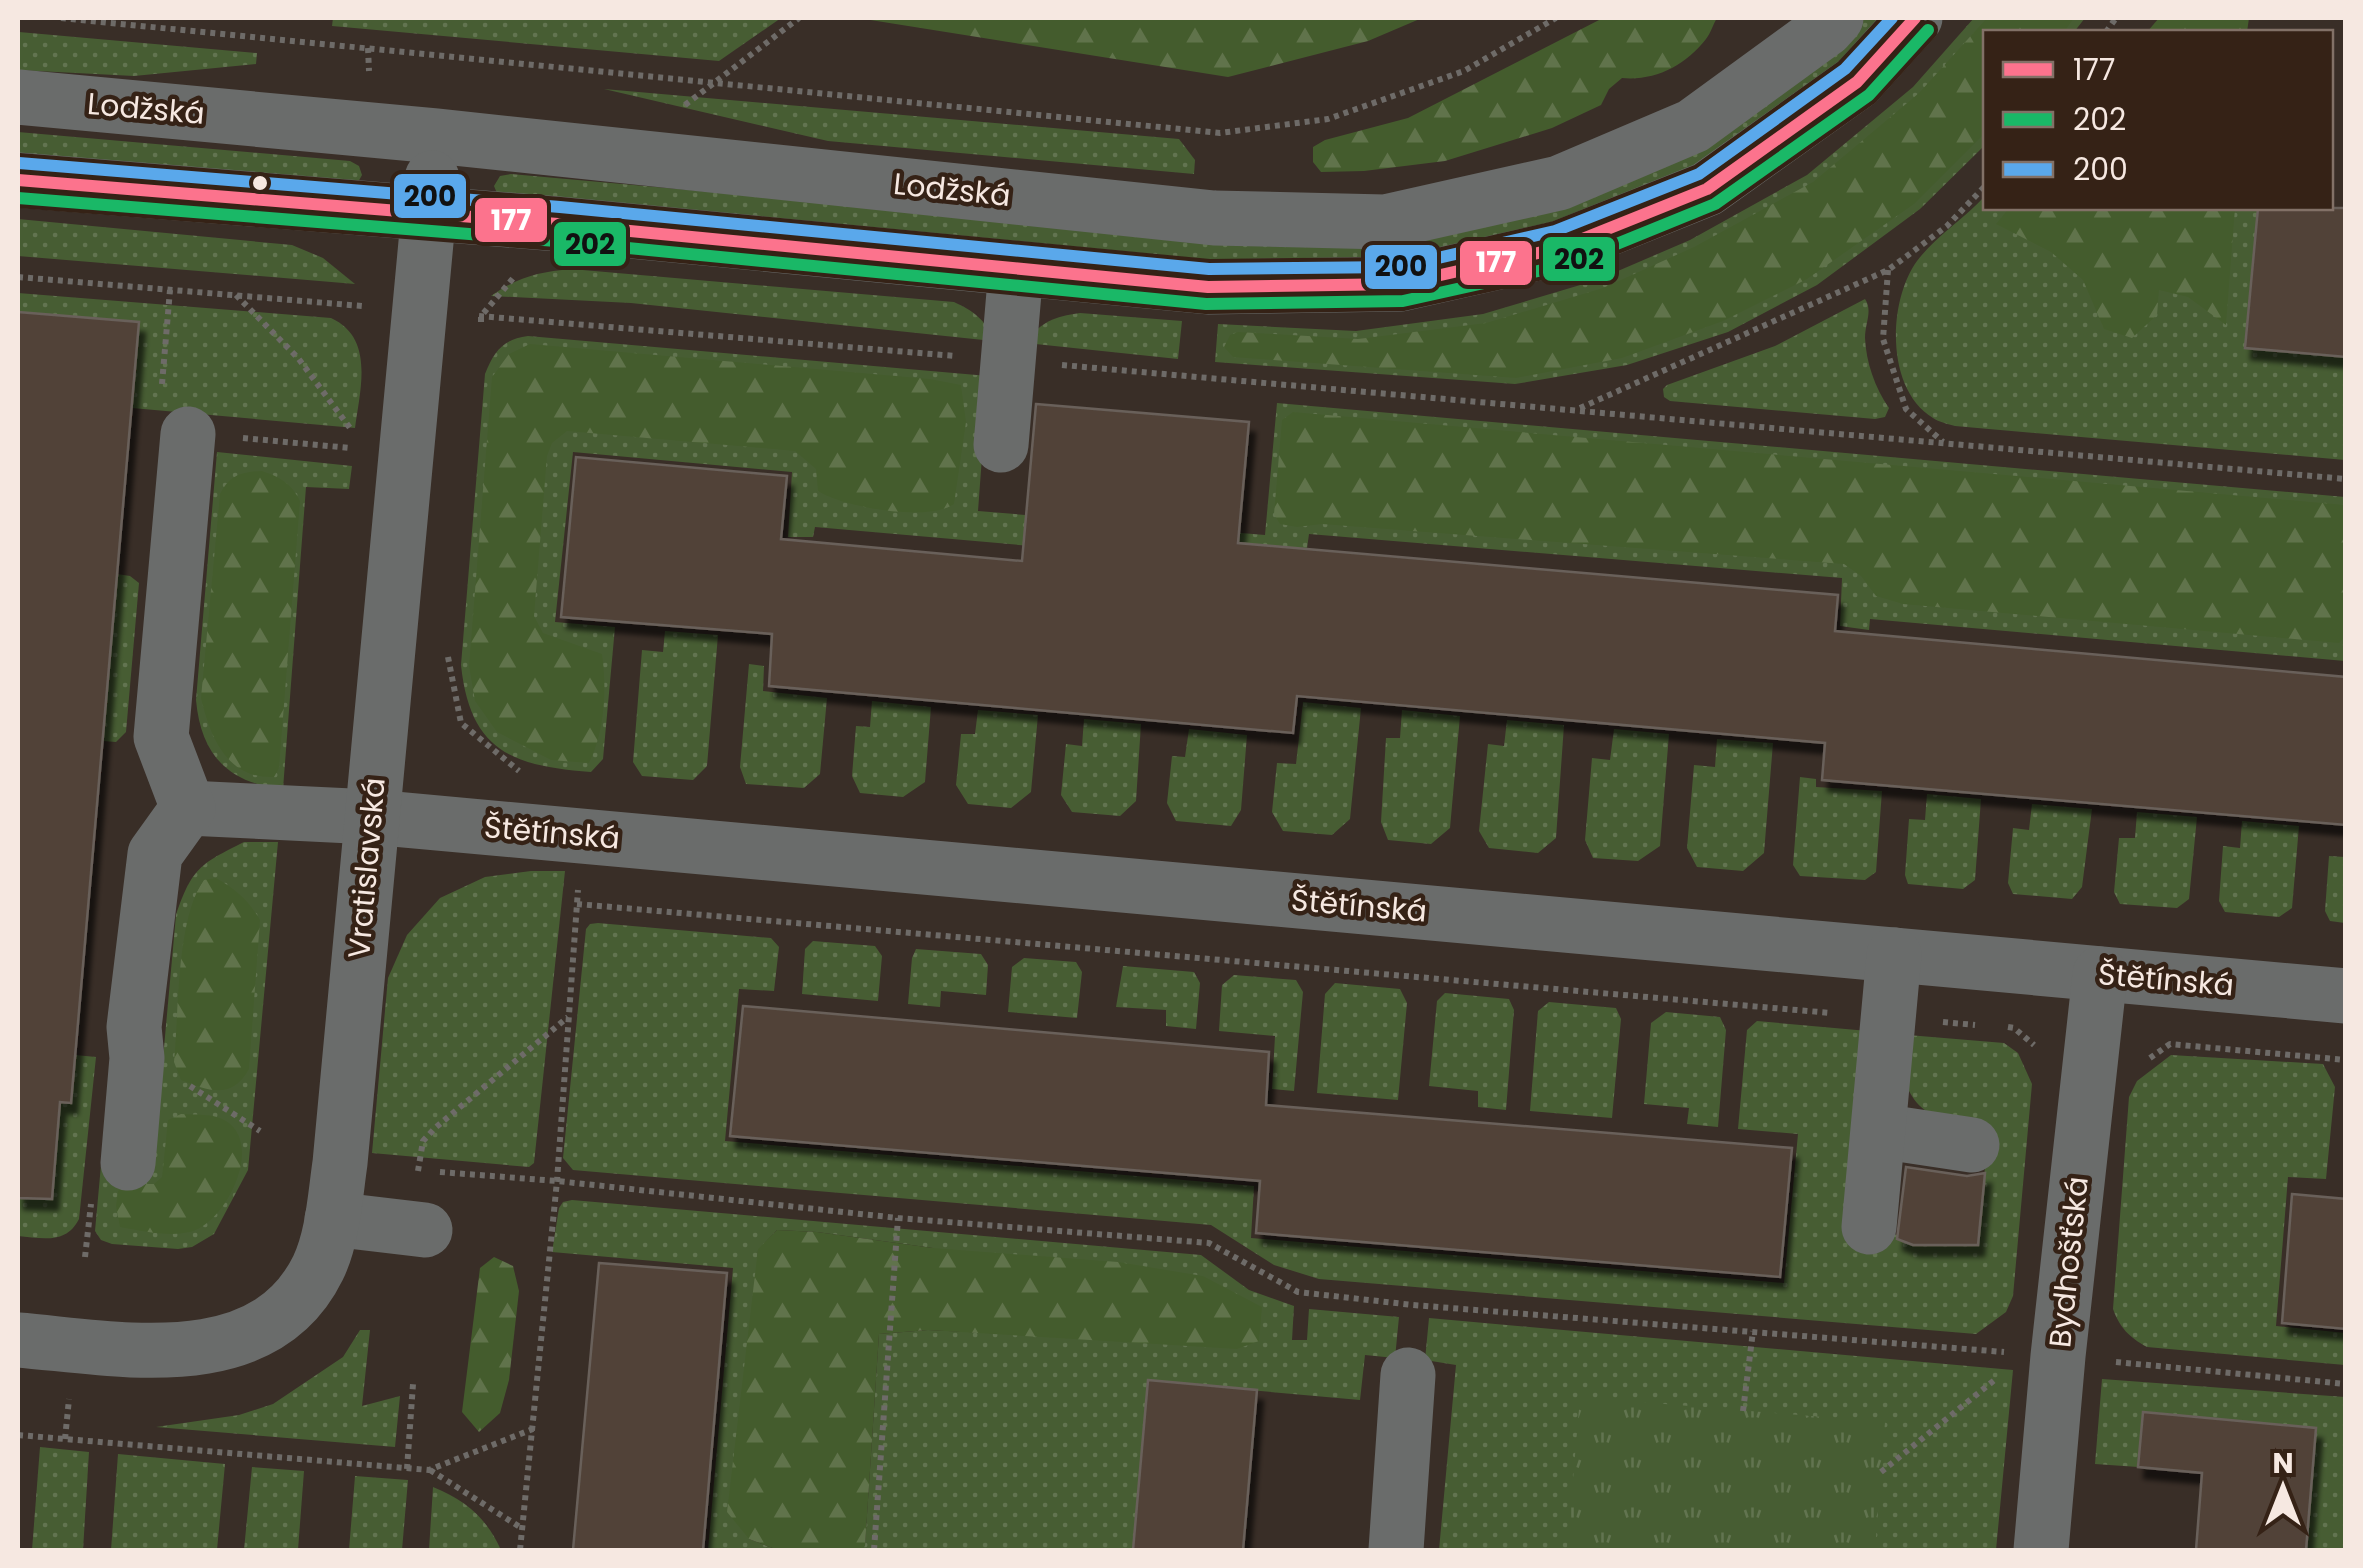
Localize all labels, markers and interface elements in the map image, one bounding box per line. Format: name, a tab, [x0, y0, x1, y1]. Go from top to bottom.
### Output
legend	[1983, 30, 2333, 210]
text: 177	[2073, 48, 2115, 91]
street label: Lodžská	[86, 82, 206, 135]
text: 202	[2073, 98, 2126, 141]
text: 200	[2073, 148, 2128, 191]
street label: Lodžská	[891, 162, 1013, 217]
line badge: 200	[392, 172, 468, 220]
unlabelled marker	[250, 173, 270, 193]
text: 200	[404, 177, 456, 216]
line badge: 177	[473, 196, 549, 244]
text: 177	[491, 201, 531, 240]
line badge: 202	[552, 220, 628, 268]
text: 202	[565, 225, 615, 264]
line badge: 202	[1541, 235, 1617, 283]
line badge: 177	[1458, 239, 1534, 287]
text: 202	[1554, 240, 1604, 279]
line badge: 200	[1363, 243, 1439, 291]
text: 177	[1476, 243, 1516, 282]
text: 200	[1375, 247, 1427, 286]
street label: Vratislavská	[337, 776, 396, 960]
street label: Štětínská	[482, 805, 622, 860]
street label: Štětínská	[1289, 878, 1429, 933]
street label: Štětínská	[2096, 952, 2236, 1007]
street label: Bydhošťská	[2038, 1174, 2099, 1350]
north arrow	[2233, 1438, 2333, 1538]
text: N	[2272, 1444, 2294, 1483]

